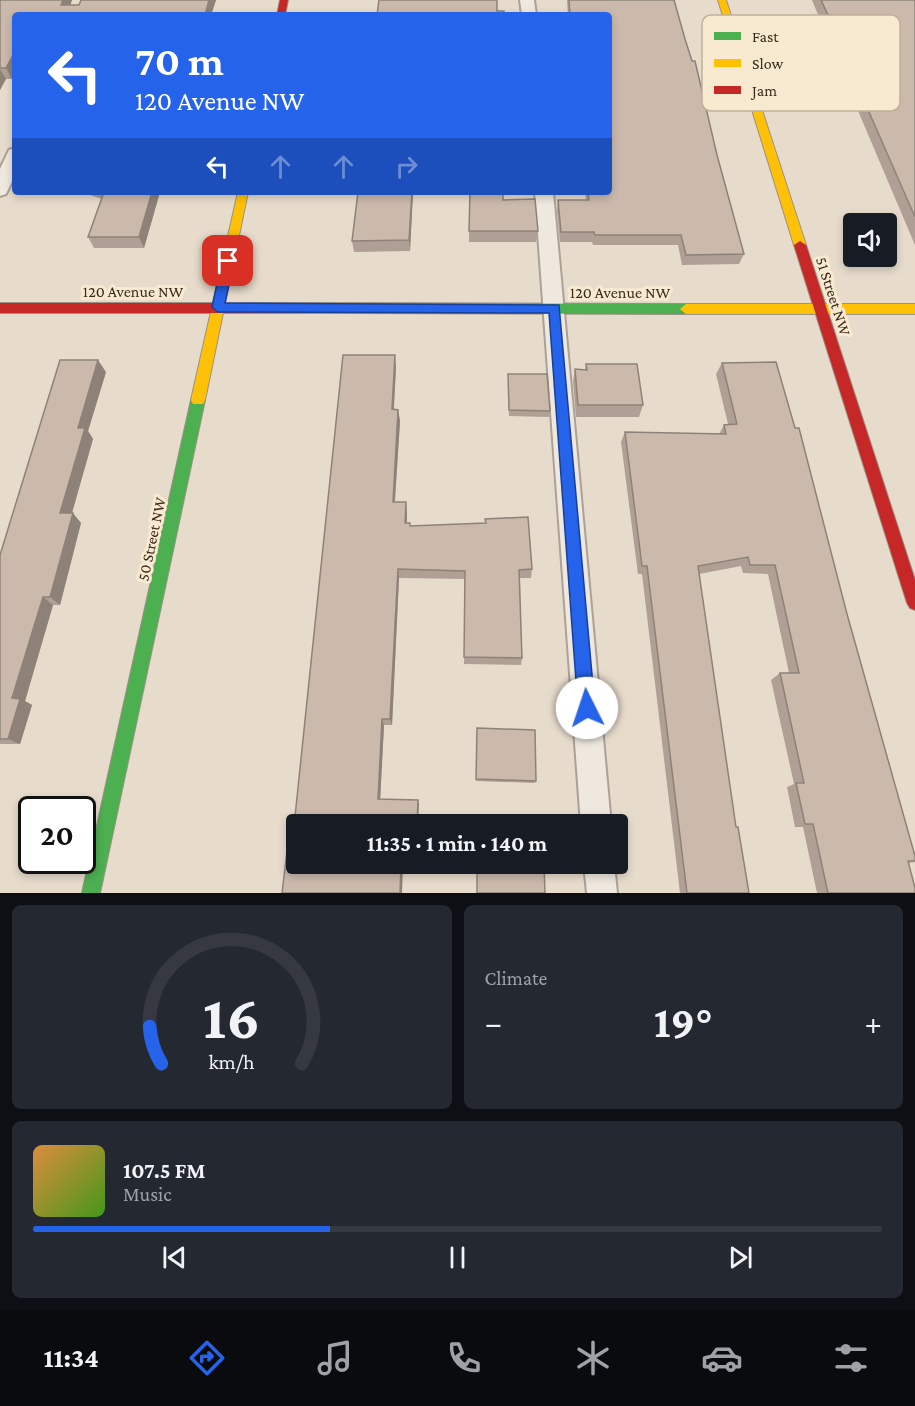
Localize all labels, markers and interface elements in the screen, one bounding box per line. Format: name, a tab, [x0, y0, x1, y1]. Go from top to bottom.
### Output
legend	[702, 15, 900, 111]
text: Fast	[752, 28, 779, 45]
icon: left	[36, 36, 114, 114]
text: 70 m	[135, 37, 224, 84]
text: Slow	[752, 55, 784, 72]
text: Jam	[750, 82, 777, 100]
text: 120 Avenue NW	[135, 86, 304, 116]
icon: left	[201, 150, 234, 183]
icon: ahead	[264, 150, 297, 183]
icon: ahead	[327, 150, 360, 183]
icon: right	[390, 150, 423, 183]
map controls	[843, 213, 897, 267]
button: sound	[843, 213, 897, 267]
pin	[202, 235, 253, 286]
icon: arrive	[211, 244, 244, 277]
street label: 51 Street NW	[813, 255, 854, 338]
street label: 120 Avenue NW	[83, 283, 183, 300]
street label: 120 Avenue NW	[570, 284, 670, 301]
street label: 50 Street NW	[134, 495, 169, 583]
position arrow	[555, 676, 619, 740]
speed limit sign: 20	[18, 796, 96, 874]
text: 11:35 · 1 min · 140 m	[367, 831, 547, 856]
text: Climate	[485, 967, 547, 989]
text: 16	[203, 982, 260, 1051]
text: 19°	[654, 997, 713, 1047]
text: −	[485, 1004, 502, 1041]
text: +	[865, 1004, 882, 1041]
text: km/h	[209, 1050, 255, 1074]
text: 107.5 FM	[123, 1158, 206, 1183]
text: Music	[123, 1183, 172, 1205]
icon: previous	[158, 1241, 191, 1274]
icon: pause	[441, 1241, 474, 1274]
icon: next	[724, 1241, 757, 1274]
icon: directions	[186, 1337, 228, 1379]
icon: music	[314, 1337, 356, 1379]
icon: phone	[443, 1337, 485, 1379]
icon: climate	[572, 1337, 614, 1379]
icon: car	[701, 1337, 743, 1379]
icon: filters	[830, 1337, 872, 1379]
text: 11:34	[43, 1343, 99, 1373]

